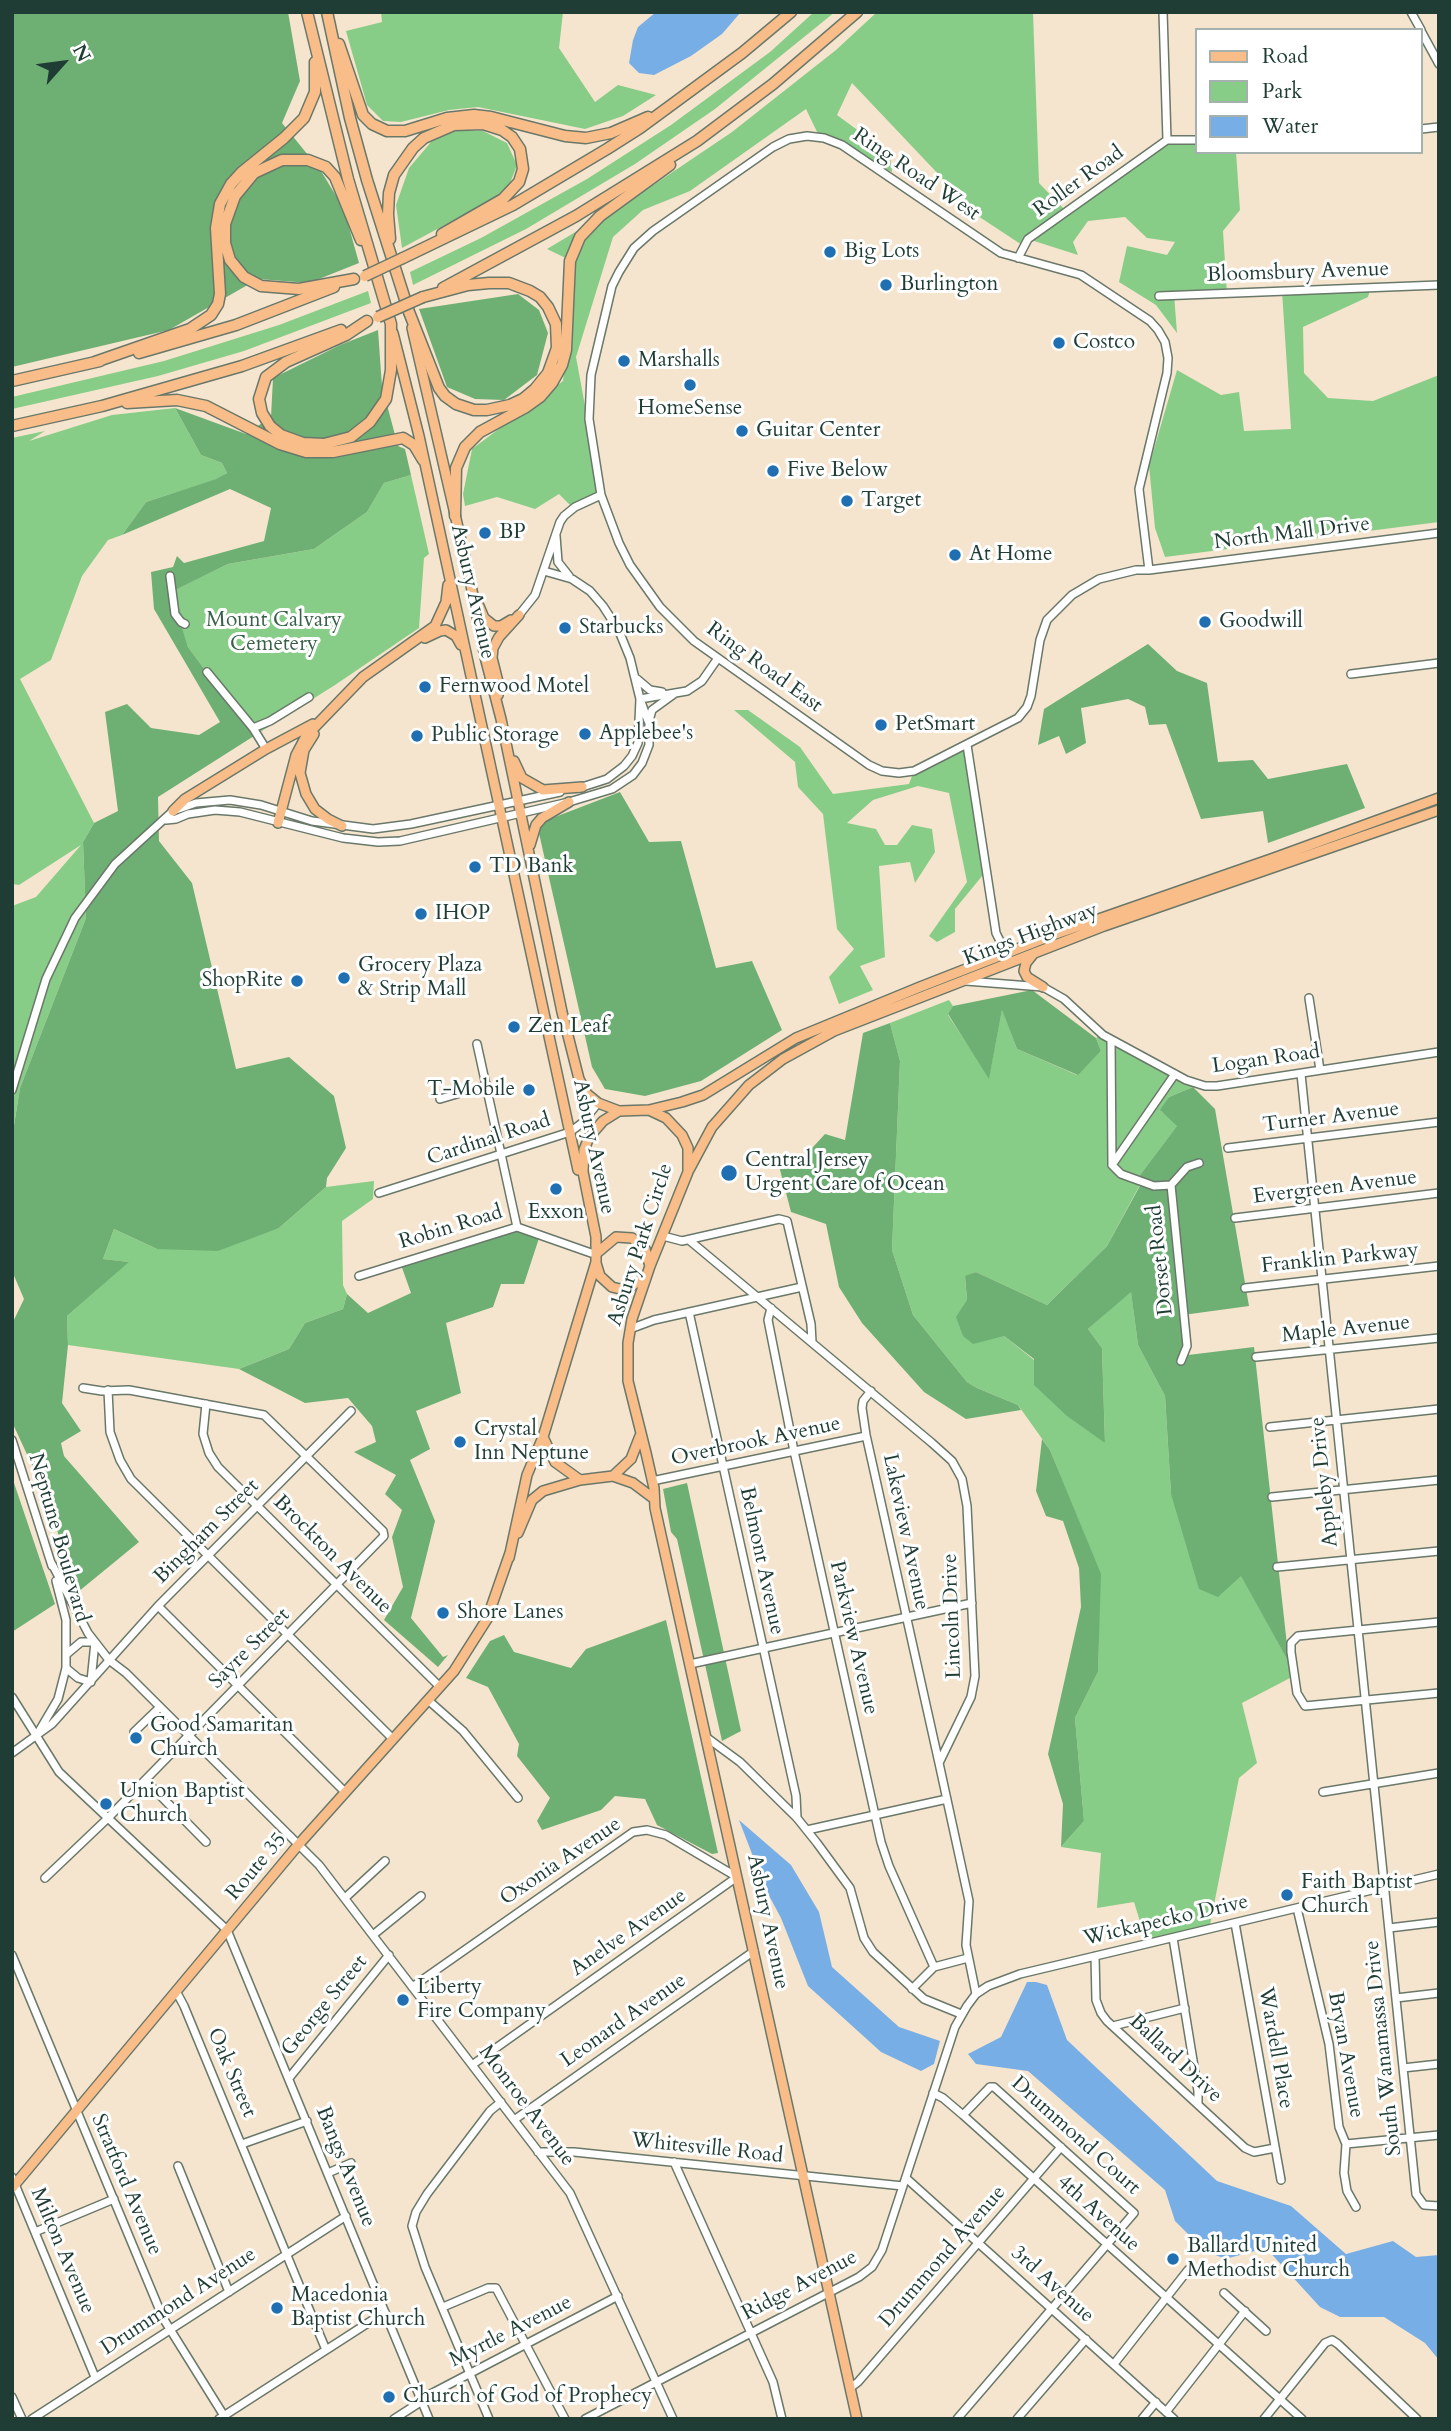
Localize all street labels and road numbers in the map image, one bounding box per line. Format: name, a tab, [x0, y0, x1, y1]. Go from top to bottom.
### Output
street label: Ring Road West	[848, 123, 984, 227]
street label: Roller Road	[1029, 141, 1129, 223]
street label: Bloomsbury Avenue	[1206, 257, 1390, 289]
street label: North Mall Drive	[1213, 512, 1371, 556]
street label: Asbury Avenue	[444, 522, 500, 662]
street label: Ring Road East	[701, 617, 827, 719]
street label: Kings Highway	[960, 898, 1102, 972]
street label: Logan Road	[1210, 1040, 1322, 1080]
street label: Asbury Avenue	[566, 1077, 620, 1217]
street label: Turner Avenue	[1261, 1097, 1401, 1139]
street label: Cardinal Road	[424, 1108, 554, 1172]
street label: Asbury Park Circle	[603, 1161, 679, 1329]
street label: Evergreen Avenue	[1252, 1165, 1418, 1211]
street label: Robin Road	[396, 1200, 506, 1256]
street label: Dorset Road	[1143, 1203, 1179, 1317]
street label: Franklin Parkway	[1260, 1238, 1420, 1280]
street label: Maple Avenue	[1281, 1311, 1411, 1349]
street label: Overbrook Avenue	[669, 1412, 843, 1472]
street label: Appleby Drive	[1306, 1416, 1344, 1548]
street label: Neptune Boulevard	[22, 1451, 94, 1625]
street label: Lakeview Avenue	[876, 1452, 934, 1612]
street label: Bingham Street	[149, 1474, 265, 1590]
street label: Belmont Avenue	[733, 1485, 789, 1637]
street label: Brockton Avenue	[267, 1490, 397, 1620]
street label: Lincoln Drive	[938, 1553, 968, 1679]
street label: Parkview Avenue	[823, 1559, 883, 1717]
street label: Sayre Street	[204, 1603, 296, 1695]
street label: Oxonia Avenue	[496, 1812, 626, 1912]
street label: Route 35	[221, 1828, 293, 1906]
street label: Asbury Avenue	[740, 1852, 794, 1992]
street label: Anelve Avenue	[566, 1884, 692, 1982]
street label: Wickapecko Drive	[1081, 1890, 1251, 1952]
street label: South Wanamassa Drive	[1360, 1939, 1408, 2157]
street label: George Street	[277, 1950, 373, 2062]
street label: Leonard Avenue	[556, 1968, 692, 2074]
street label: Wardell Place	[1252, 1985, 1298, 2111]
street label: Bryan Avenue	[1321, 1990, 1369, 2120]
street label: Ballard Drive	[1123, 2009, 1227, 2109]
street label: Oak Street	[201, 2025, 261, 2121]
street label: Monroe Avenue	[472, 2040, 580, 2172]
street label: Drummond Court	[1005, 2071, 1145, 2201]
street label: Bangs Avenue	[309, 2103, 381, 2231]
street label: Stratford Avenue	[85, 2111, 167, 2259]
street label: Whitesville Road	[630, 2129, 784, 2169]
street label: 4th Avenue	[1051, 2170, 1145, 2258]
street label: Drummond Avenue	[874, 2181, 1012, 2333]
street label: Milton Avenue	[24, 2184, 100, 2318]
street label: 3rd Avenue	[1005, 2241, 1099, 2329]
street label: Drummond Avenue	[97, 2242, 261, 2362]
street label: Ridge Avenue	[738, 2245, 862, 2327]
street label: Myrtle Avenue	[446, 2290, 576, 2374]

